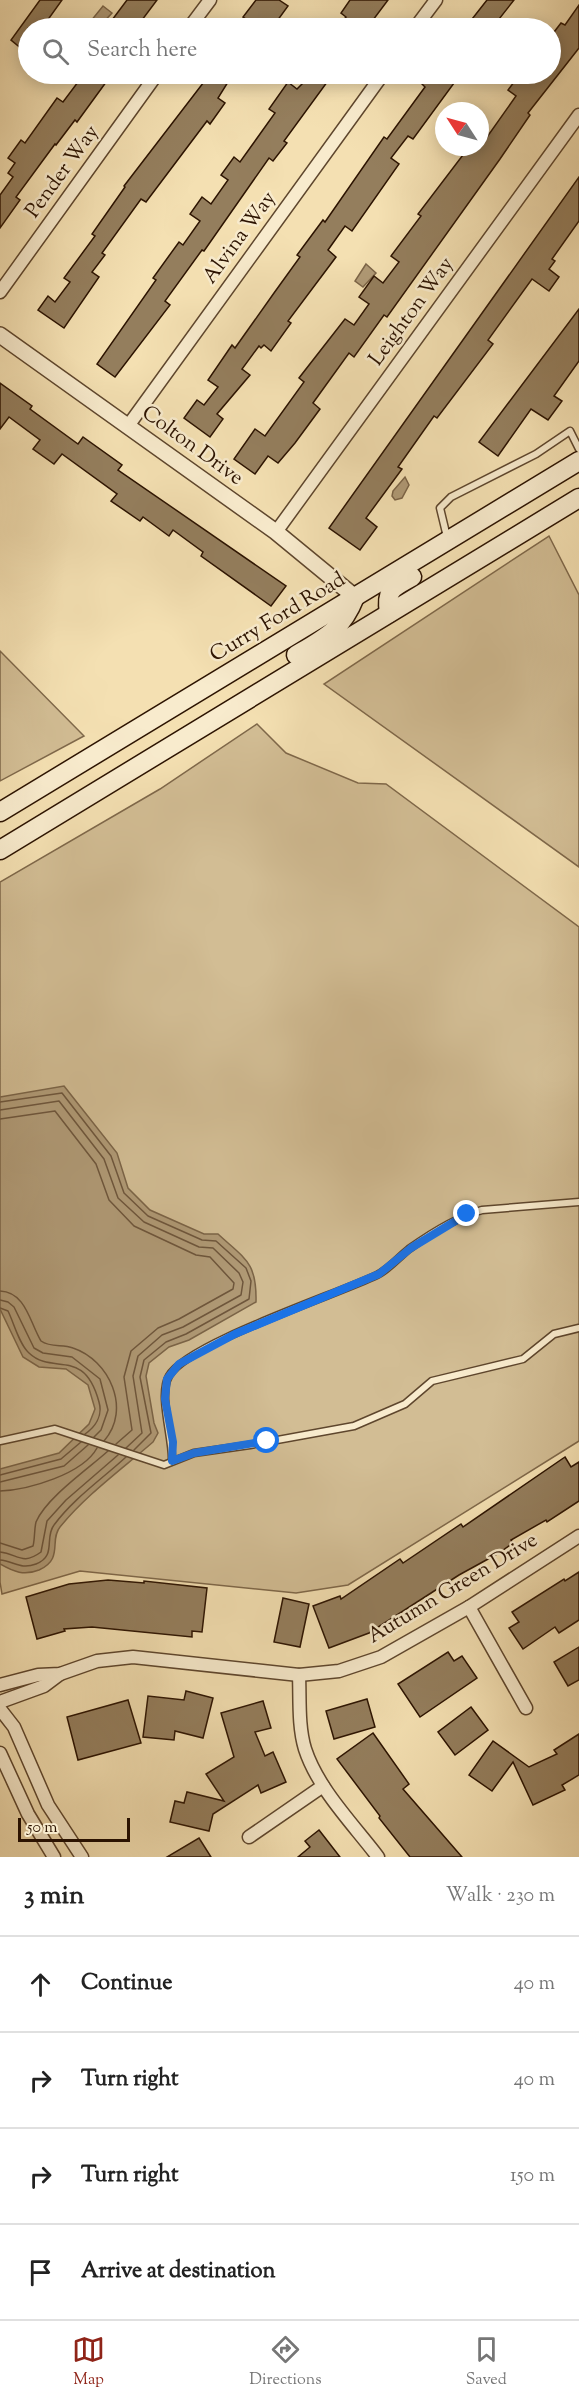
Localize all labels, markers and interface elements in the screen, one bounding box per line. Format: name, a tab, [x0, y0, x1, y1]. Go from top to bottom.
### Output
search box	[18, 18, 561, 84]
icon: search	[39, 35, 72, 68]
text: Search here	[87, 35, 197, 67]
north arrow	[435, 102, 489, 156]
street label: Pender Way	[19, 119, 107, 225]
street label: Alvina Way	[196, 185, 284, 291]
street label: Leighton Way	[362, 251, 462, 373]
street label: Colton Drive	[135, 399, 249, 493]
street label: Curry Ford Road	[204, 566, 352, 670]
route end	[453, 1200, 479, 1226]
route start	[253, 1427, 279, 1453]
street label: Autumn Green Drive	[362, 1526, 544, 1652]
scale bar	[18, 1815, 130, 1842]
text: 50 m	[27, 1817, 58, 1840]
text: 3 min	[24, 1878, 84, 1915]
text: Walk · 230 m	[446, 1882, 555, 1911]
icon: ahead	[24, 1968, 57, 2001]
text: Continue	[81, 1968, 172, 2000]
text: 40 m	[514, 1970, 555, 1999]
icon: right	[24, 2064, 57, 2097]
text: Turn right	[81, 2064, 178, 2096]
text: 40 m	[514, 2066, 555, 2095]
icon: right	[24, 2160, 57, 2193]
text: Turn right	[81, 2160, 178, 2192]
text: 150 m	[510, 2162, 555, 2191]
icon: arrive	[24, 2256, 57, 2289]
text: Arrive at destination	[81, 2256, 276, 2288]
tab: Map	[72, 2333, 105, 2392]
tab: Directions	[249, 2333, 322, 2392]
tab: Saved	[466, 2333, 507, 2392]

